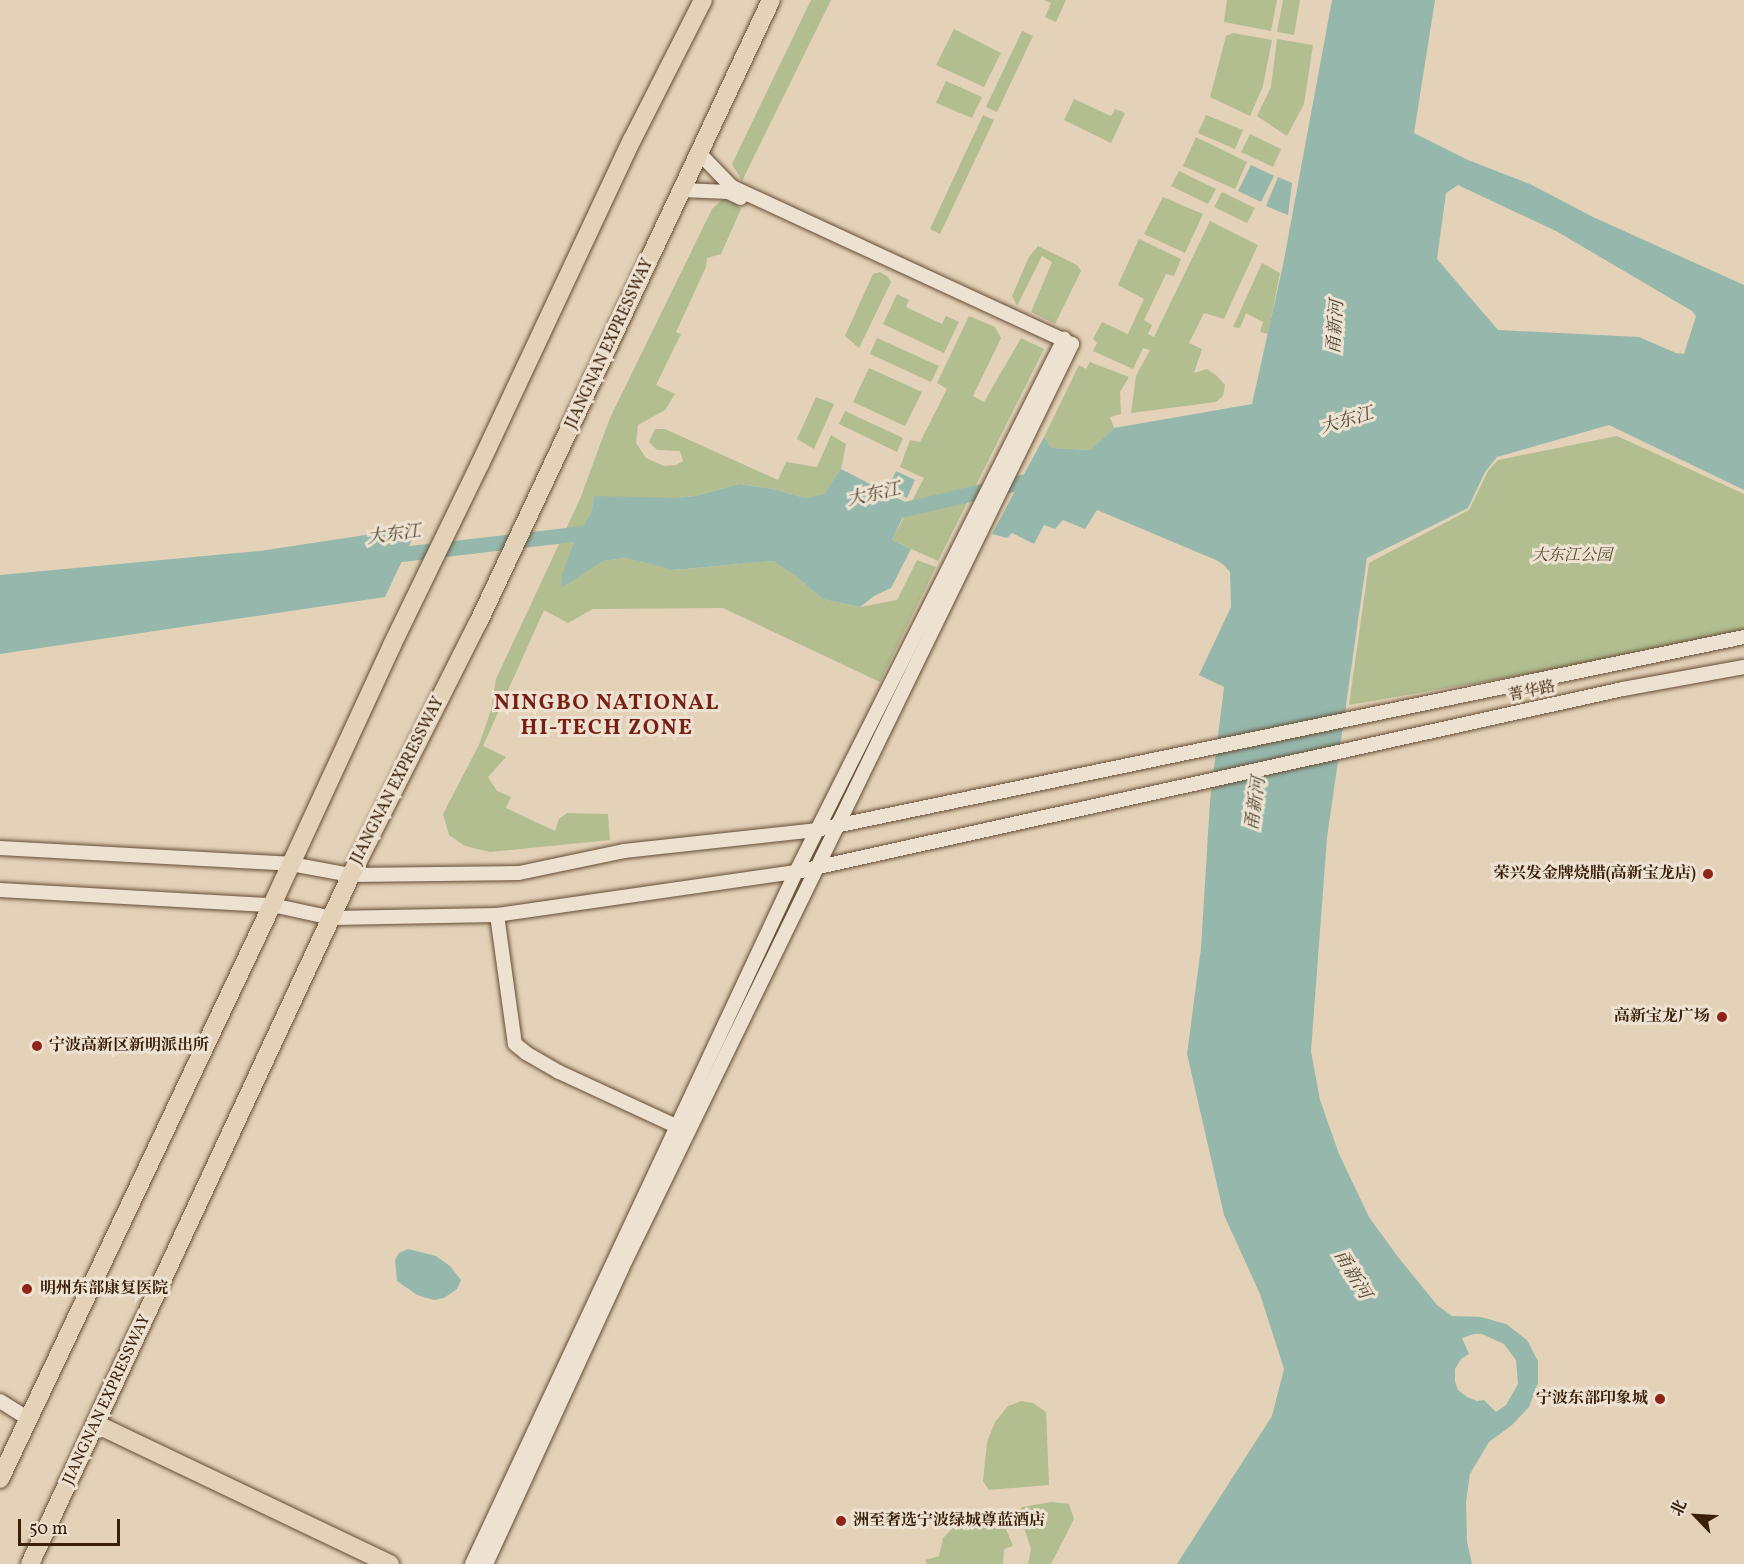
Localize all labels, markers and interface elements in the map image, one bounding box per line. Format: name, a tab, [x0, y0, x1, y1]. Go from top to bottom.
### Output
street label: JIANGNAN EXPRESSWAY	[562, 256, 658, 432]
water label: 甬新河	[1324, 299, 1350, 355]
water label: 大东江	[1318, 404, 1376, 440]
water label: 大东江	[845, 480, 903, 512]
water label: 大东江	[366, 522, 422, 550]
park label: 大东江公园	[1532, 546, 1612, 566]
street label: 菁华路	[1507, 678, 1557, 706]
district label: NINGBO NATIONAL HI-TECH ZONE	[494, 690, 720, 742]
street label: JIANGNAN EXPRESSWAY	[347, 694, 449, 868]
water label: 甬新河	[1243, 776, 1271, 832]
place label: 荣兴发金牌烧腊(高新宝龙店)	[1494, 864, 1696, 884]
marker: 荣兴发金牌烧腊(高新宝龙店)	[1701, 867, 1715, 881]
place label: 高新宝龙广场	[1614, 1007, 1710, 1027]
marker: 高新宝龙广场	[1715, 1010, 1729, 1024]
place label: 宁波高新区新明派出所	[49, 1036, 209, 1056]
marker: 宁波高新区新明派出所	[30, 1039, 44, 1053]
water label: 甬新河	[1328, 1246, 1374, 1304]
place label: 明州东部康复医院	[40, 1279, 168, 1299]
marker: 明州东部康复医院	[18, 1280, 36, 1298]
street label: JIANGNAN EXPRESSWAY	[59, 1312, 155, 1488]
place label: 宁波东部印象城	[1536, 1389, 1648, 1409]
marker: 宁波东部印象城	[1653, 1392, 1667, 1406]
north arrow	[1666, 1486, 1726, 1546]
text: 北	[1666, 1496, 1693, 1520]
scale bar	[21, 1507, 123, 1545]
place label: 洲至奢选宁波绿城尊蓝酒店	[853, 1511, 1045, 1531]
marker: 洲至奢选宁波绿城尊蓝酒店	[834, 1514, 848, 1528]
text: 50 m	[29, 1517, 68, 1542]

